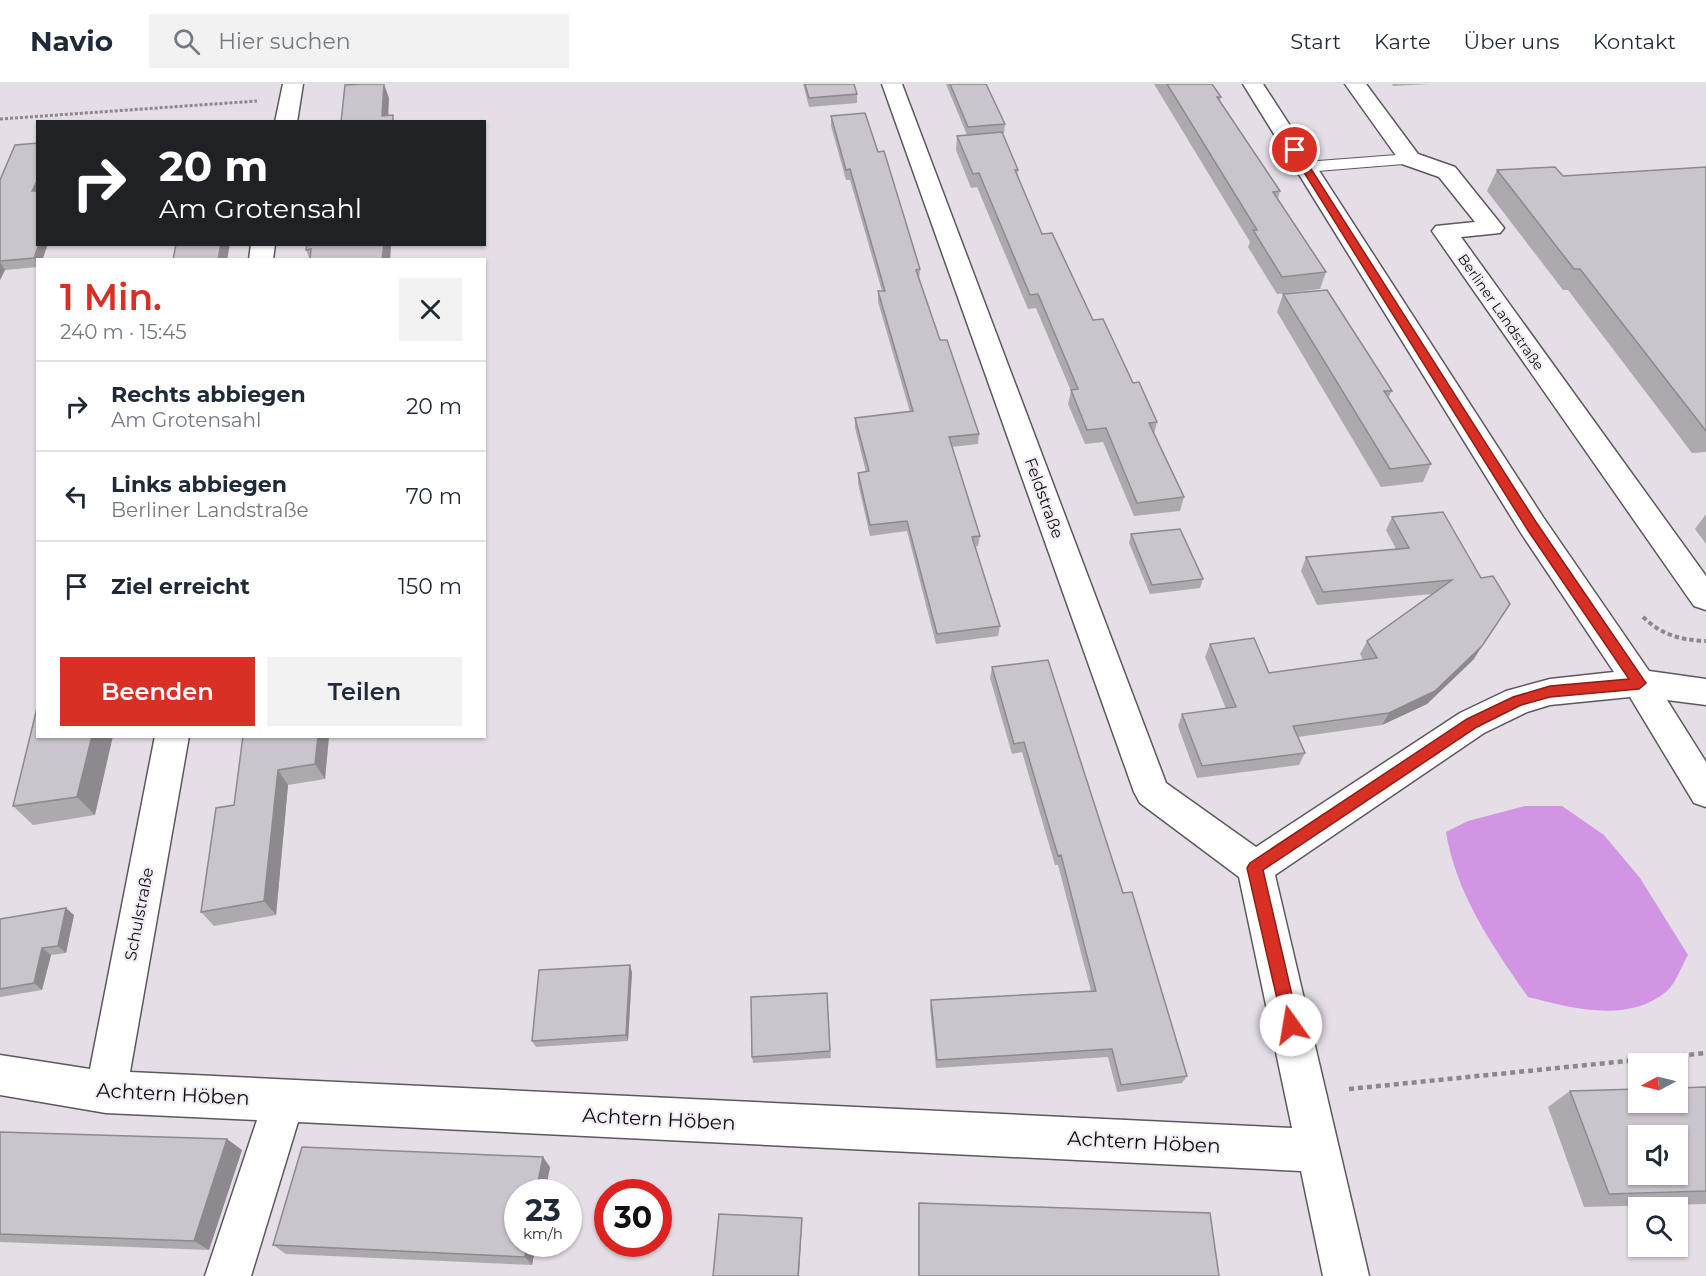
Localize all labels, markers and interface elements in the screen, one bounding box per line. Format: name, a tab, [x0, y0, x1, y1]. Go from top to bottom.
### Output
search box	[149, 14, 569, 68]
text: Navio	[30, 24, 113, 58]
icon: search	[170, 25, 203, 58]
text: Hier suchen	[218, 28, 351, 55]
text: Start	[1290, 29, 1341, 54]
text: Karte	[1374, 29, 1431, 54]
text: Über uns	[1464, 29, 1560, 54]
text: Kontakt	[1593, 29, 1676, 54]
pin	[1269, 124, 1320, 175]
icon: arrive	[1278, 133, 1311, 166]
text: 20 m	[159, 140, 268, 192]
icon: right	[60, 144, 138, 222]
text: Am Grotensahl	[159, 192, 362, 225]
street label: Berliner Landstraße	[1454, 250, 1548, 374]
text: 1 Min.	[60, 275, 162, 319]
button: close	[399, 278, 462, 341]
text: 240 m · 15:45	[60, 320, 187, 344]
text: Rechts abbiegen	[111, 381, 306, 408]
icon: right	[60, 390, 93, 423]
text: 20 m	[406, 393, 462, 420]
text: Am Grotensahl	[111, 408, 261, 432]
street label: Feldstraße	[1021, 455, 1067, 541]
text: Links abbiegen	[111, 471, 287, 498]
icon: left	[60, 480, 93, 513]
text: 70 m	[406, 483, 462, 510]
text: Berliner Landstraße	[111, 498, 309, 522]
icon: arrive	[60, 570, 93, 603]
text: Ziel erreicht	[111, 573, 250, 600]
text: 150 m	[398, 573, 462, 600]
button: Beenden	[60, 657, 255, 726]
button: Teilen	[267, 657, 462, 726]
street label: Schulstraße	[121, 866, 157, 962]
position arrow	[1259, 993, 1323, 1057]
north arrow	[1628, 1053, 1688, 1113]
map controls	[1628, 1053, 1688, 1257]
street label: Achtern Höben	[96, 1078, 250, 1110]
street label: Achtern Höben	[582, 1103, 736, 1135]
button: sound	[1628, 1125, 1688, 1185]
street label: Achtern Höben	[1067, 1126, 1221, 1158]
speed limit sign: 30	[594, 1179, 672, 1257]
text: 23	[525, 1192, 561, 1229]
button: search	[1628, 1197, 1688, 1257]
text: km/h	[523, 1224, 563, 1243]

